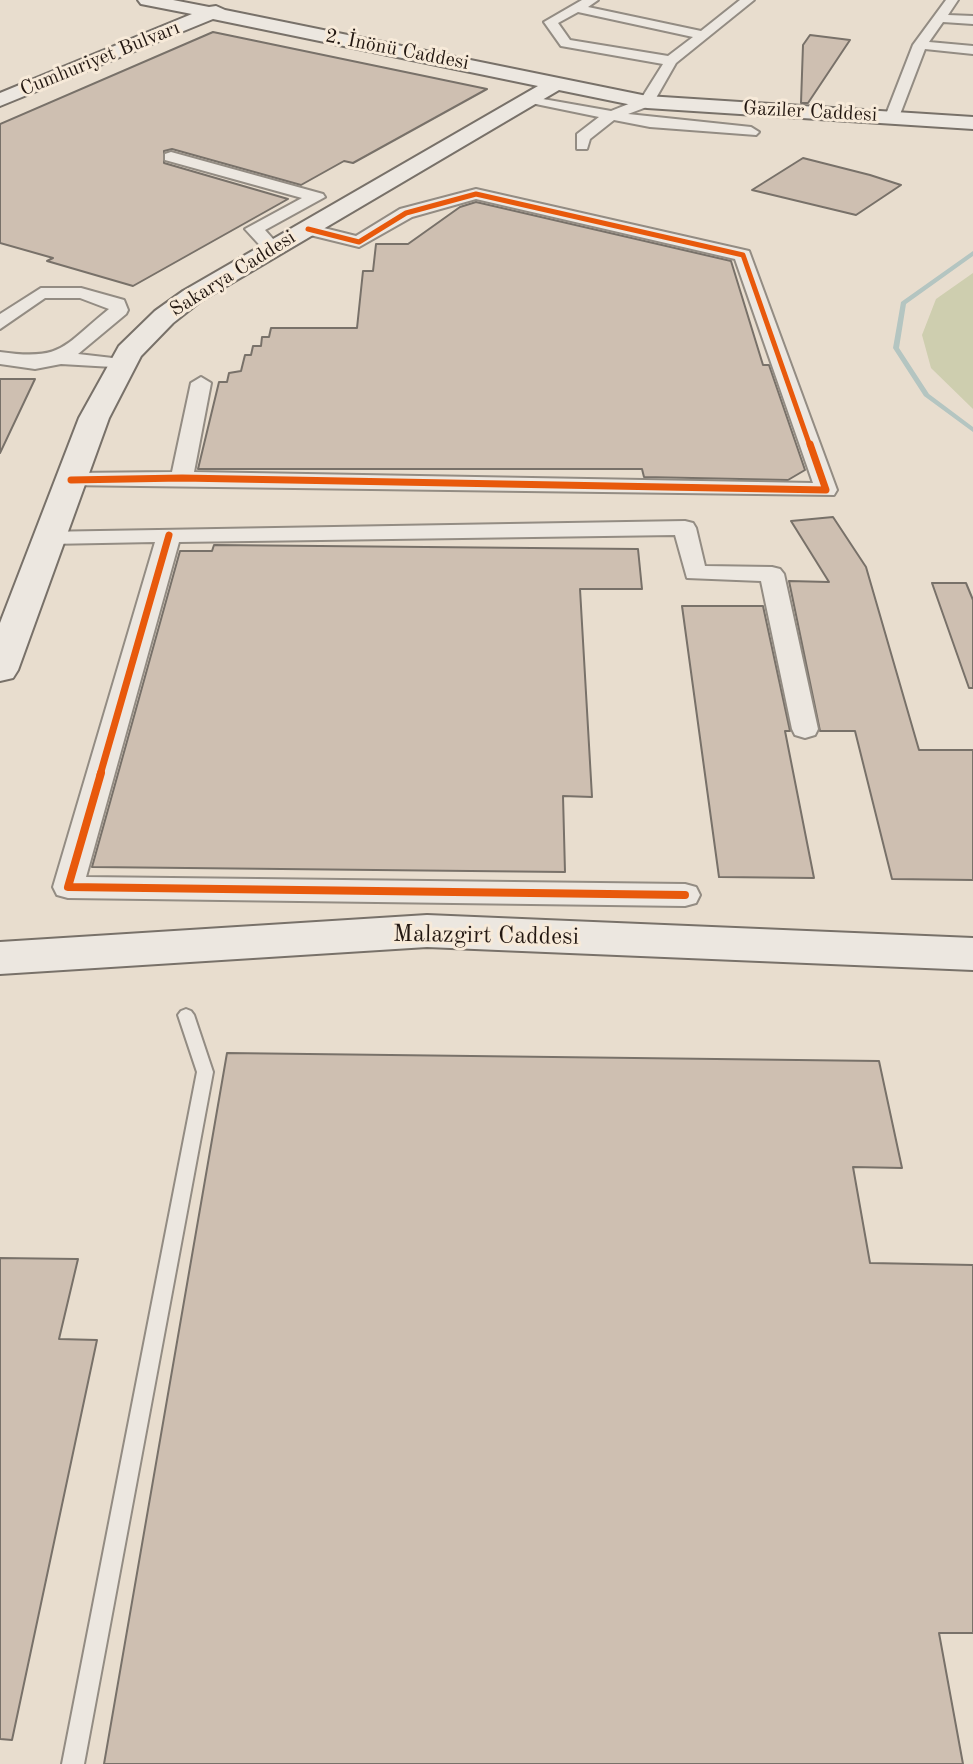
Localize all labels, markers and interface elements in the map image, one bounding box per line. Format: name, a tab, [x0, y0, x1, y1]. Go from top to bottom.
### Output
street label: Cumhuriyet Bulvarı	[17, 16, 183, 102]
street label: 2. İnönü Caddesi	[323, 24, 471, 76]
street label: Gaziler Caddesi	[742, 97, 878, 127]
street label: Sakarya Caddesi	[166, 226, 300, 322]
street label: Malazgirt Caddesi	[393, 920, 579, 952]

